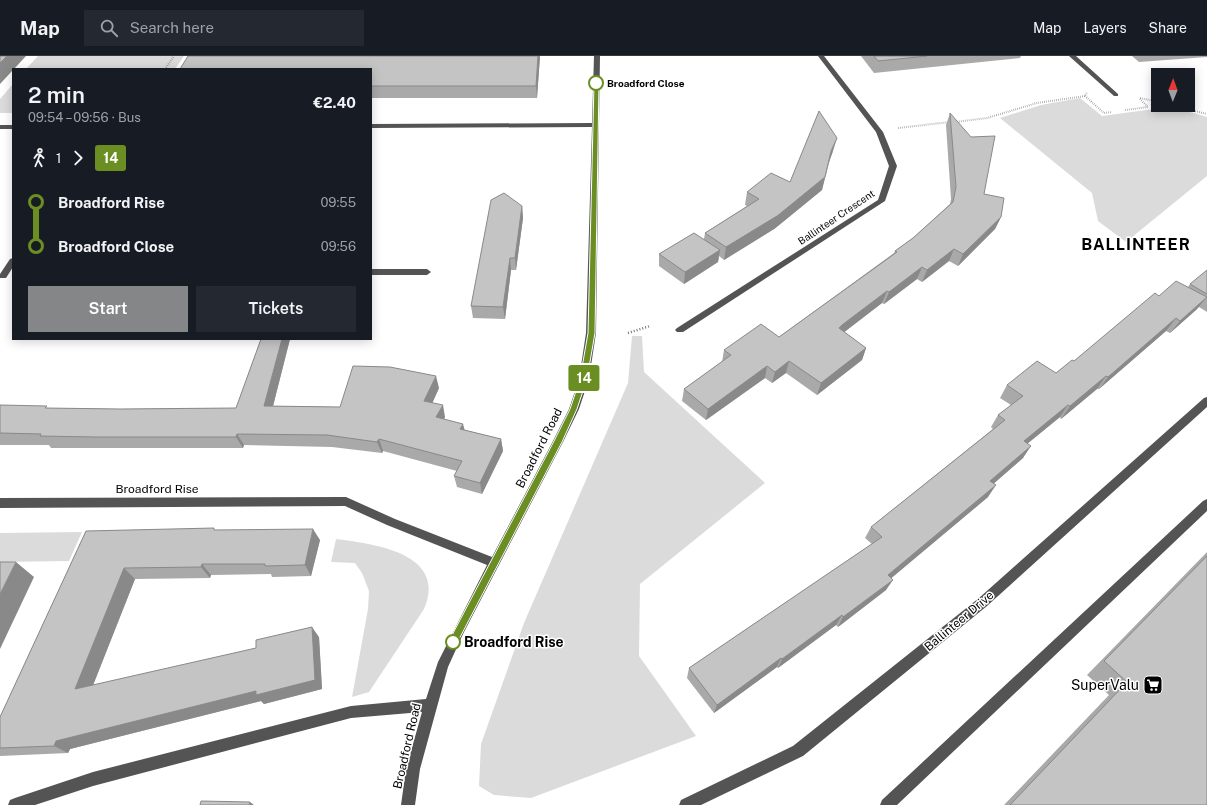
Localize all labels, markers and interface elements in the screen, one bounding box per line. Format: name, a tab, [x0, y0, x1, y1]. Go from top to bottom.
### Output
search box	[84, 10, 364, 46]
text: Map	[20, 17, 60, 39]
icon: search	[98, 17, 120, 39]
text: Search here	[130, 19, 214, 36]
text: Map	[1033, 20, 1061, 36]
text: Layers	[1083, 20, 1127, 36]
text: Share	[1149, 20, 1187, 36]
north arrow	[1151, 68, 1195, 112]
map controls	[1151, 68, 1195, 112]
marker: Broadford Close	[588, 75, 604, 91]
place label: Broadford Close	[607, 77, 685, 89]
text: 2 min	[28, 82, 85, 108]
text: €2.40	[313, 94, 356, 111]
text: 09:54 – 09:56 · Bus	[28, 110, 141, 125]
icon: walk	[28, 147, 50, 169]
icon: forward	[67, 147, 89, 169]
text: 14	[103, 150, 118, 166]
text: 1	[56, 151, 61, 166]
street label: Ballinteer Crescent	[796, 187, 877, 247]
text: Broadford Rise	[58, 194, 165, 211]
text: 09:55	[320, 195, 356, 210]
district label: BALLINTEER	[1081, 235, 1191, 254]
text: Broadford Close	[58, 238, 174, 255]
text: 09:56	[321, 239, 356, 254]
button: Start	[28, 286, 188, 332]
button: Tickets	[196, 286, 356, 332]
line badge: 14	[566, 365, 602, 391]
text: 14	[576, 370, 592, 386]
street label: Broadford Road	[513, 406, 565, 490]
street label: Broadford Rise	[115, 482, 199, 496]
street label: Ballinteer Drive	[922, 588, 997, 654]
marker: Broadford Rise	[445, 634, 461, 650]
place label: Broadford Rise	[464, 634, 564, 650]
supermarket icon: SuperValu	[1142, 674, 1164, 696]
place label: SuperValu	[1071, 677, 1139, 693]
street label: Broadford Road	[390, 702, 424, 790]

